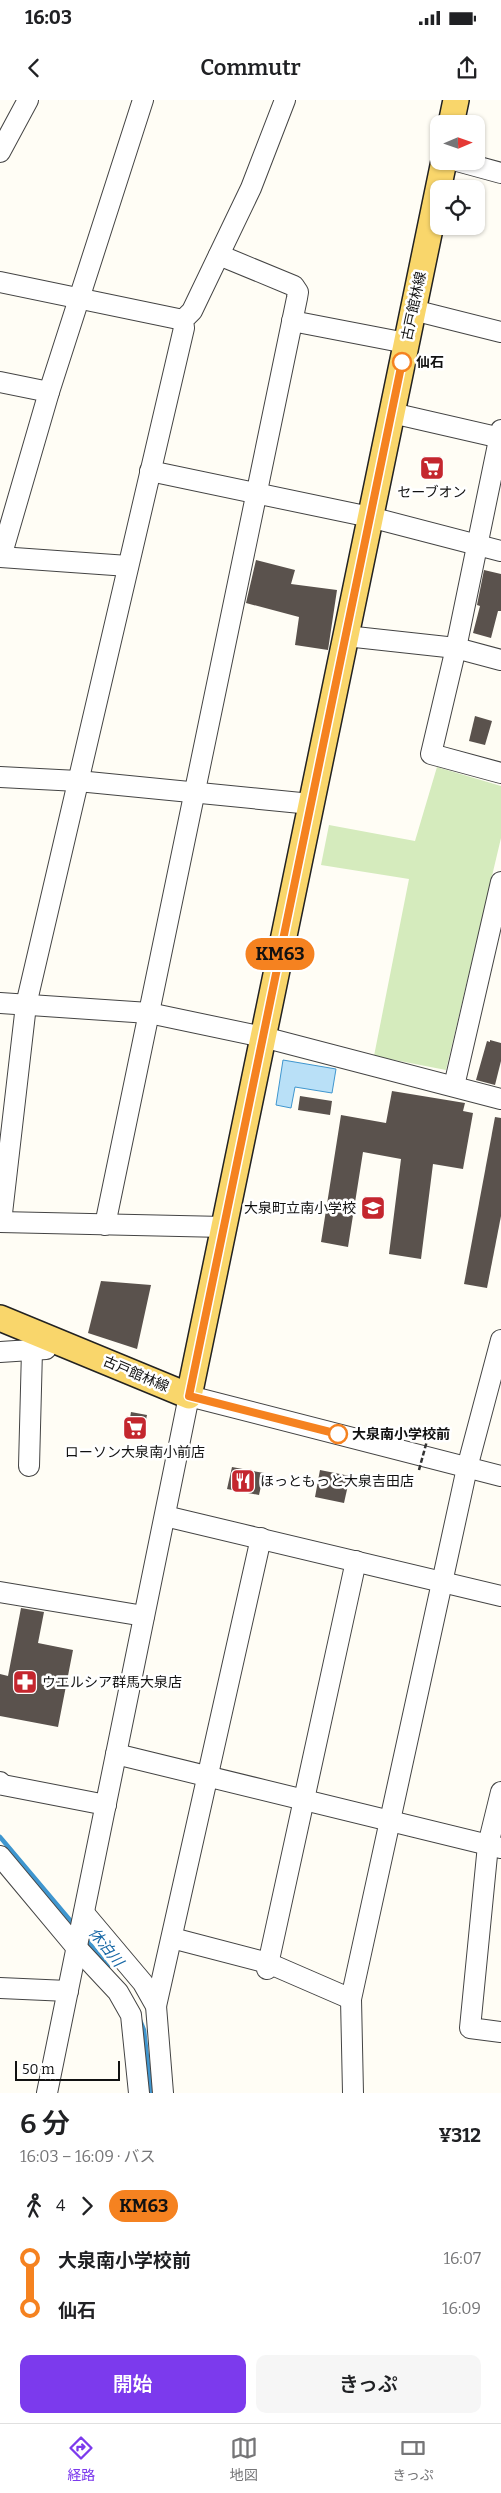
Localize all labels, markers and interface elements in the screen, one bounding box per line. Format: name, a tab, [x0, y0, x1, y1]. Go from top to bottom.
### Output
text: 16:03	[25, 6, 72, 29]
icon: back	[20, 54, 48, 82]
text: Commutr	[200, 54, 301, 81]
icon: share	[453, 54, 481, 82]
north arrow	[430, 115, 485, 170]
map controls	[430, 115, 485, 235]
button: locate	[430, 180, 485, 235]
street label: 古戸館林線	[398, 270, 430, 342]
marker: 仙石	[392, 352, 412, 372]
place label: 仙石	[416, 354, 444, 371]
supermarket icon: セーブオン	[419, 455, 445, 481]
place label: セーブオン	[397, 484, 467, 501]
line badge: KM63	[245, 938, 315, 970]
text: KM63	[255, 943, 305, 965]
school or university icon: 大泉町立南小学校	[360, 1195, 386, 1221]
place label: 大泉町立南小学校	[244, 1200, 356, 1217]
street label: 古戸館林線	[100, 1353, 172, 1395]
supermarket icon: ローソン大泉南小前店	[122, 1415, 148, 1441]
marker: 大泉南小学校前	[328, 1424, 348, 1444]
place label: 大泉南小学校前	[352, 1426, 450, 1443]
place label: ローソン大泉南小前店	[65, 1444, 205, 1461]
restaurant icon: ほっともっと大泉吉田店	[230, 1468, 256, 1494]
place label: ほっともっと大泉吉田店	[260, 1473, 414, 1490]
pharmacy icon: ウエルシア群馬大泉店	[12, 1669, 38, 1695]
place label: ウエルシア群馬大泉店	[42, 1674, 182, 1691]
water label: 休泊川	[85, 1924, 128, 1972]
scale bar	[15, 2058, 120, 2081]
text: 50 m	[22, 2061, 55, 2078]
text: 6 分	[20, 2107, 70, 2140]
text: ¥312	[438, 2124, 481, 2147]
text: 16:03 – 16:09 · バス	[20, 2147, 156, 2166]
icon: walk	[20, 2192, 48, 2220]
icon: forward	[73, 2192, 101, 2220]
text: KM63	[119, 2195, 168, 2217]
text: 4	[56, 2196, 65, 2215]
text: 大泉南小学校前	[58, 2249, 191, 2272]
text: 16:07	[443, 2249, 481, 2268]
text: 仙石	[58, 2299, 96, 2322]
text: 16:09	[442, 2299, 481, 2318]
button: 開始	[20, 2355, 246, 2413]
button: きっぷ	[256, 2355, 481, 2413]
tab: 経路	[67, 2434, 95, 2484]
tab: 地図	[230, 2434, 258, 2484]
tab: きっぷ	[392, 2434, 434, 2484]

